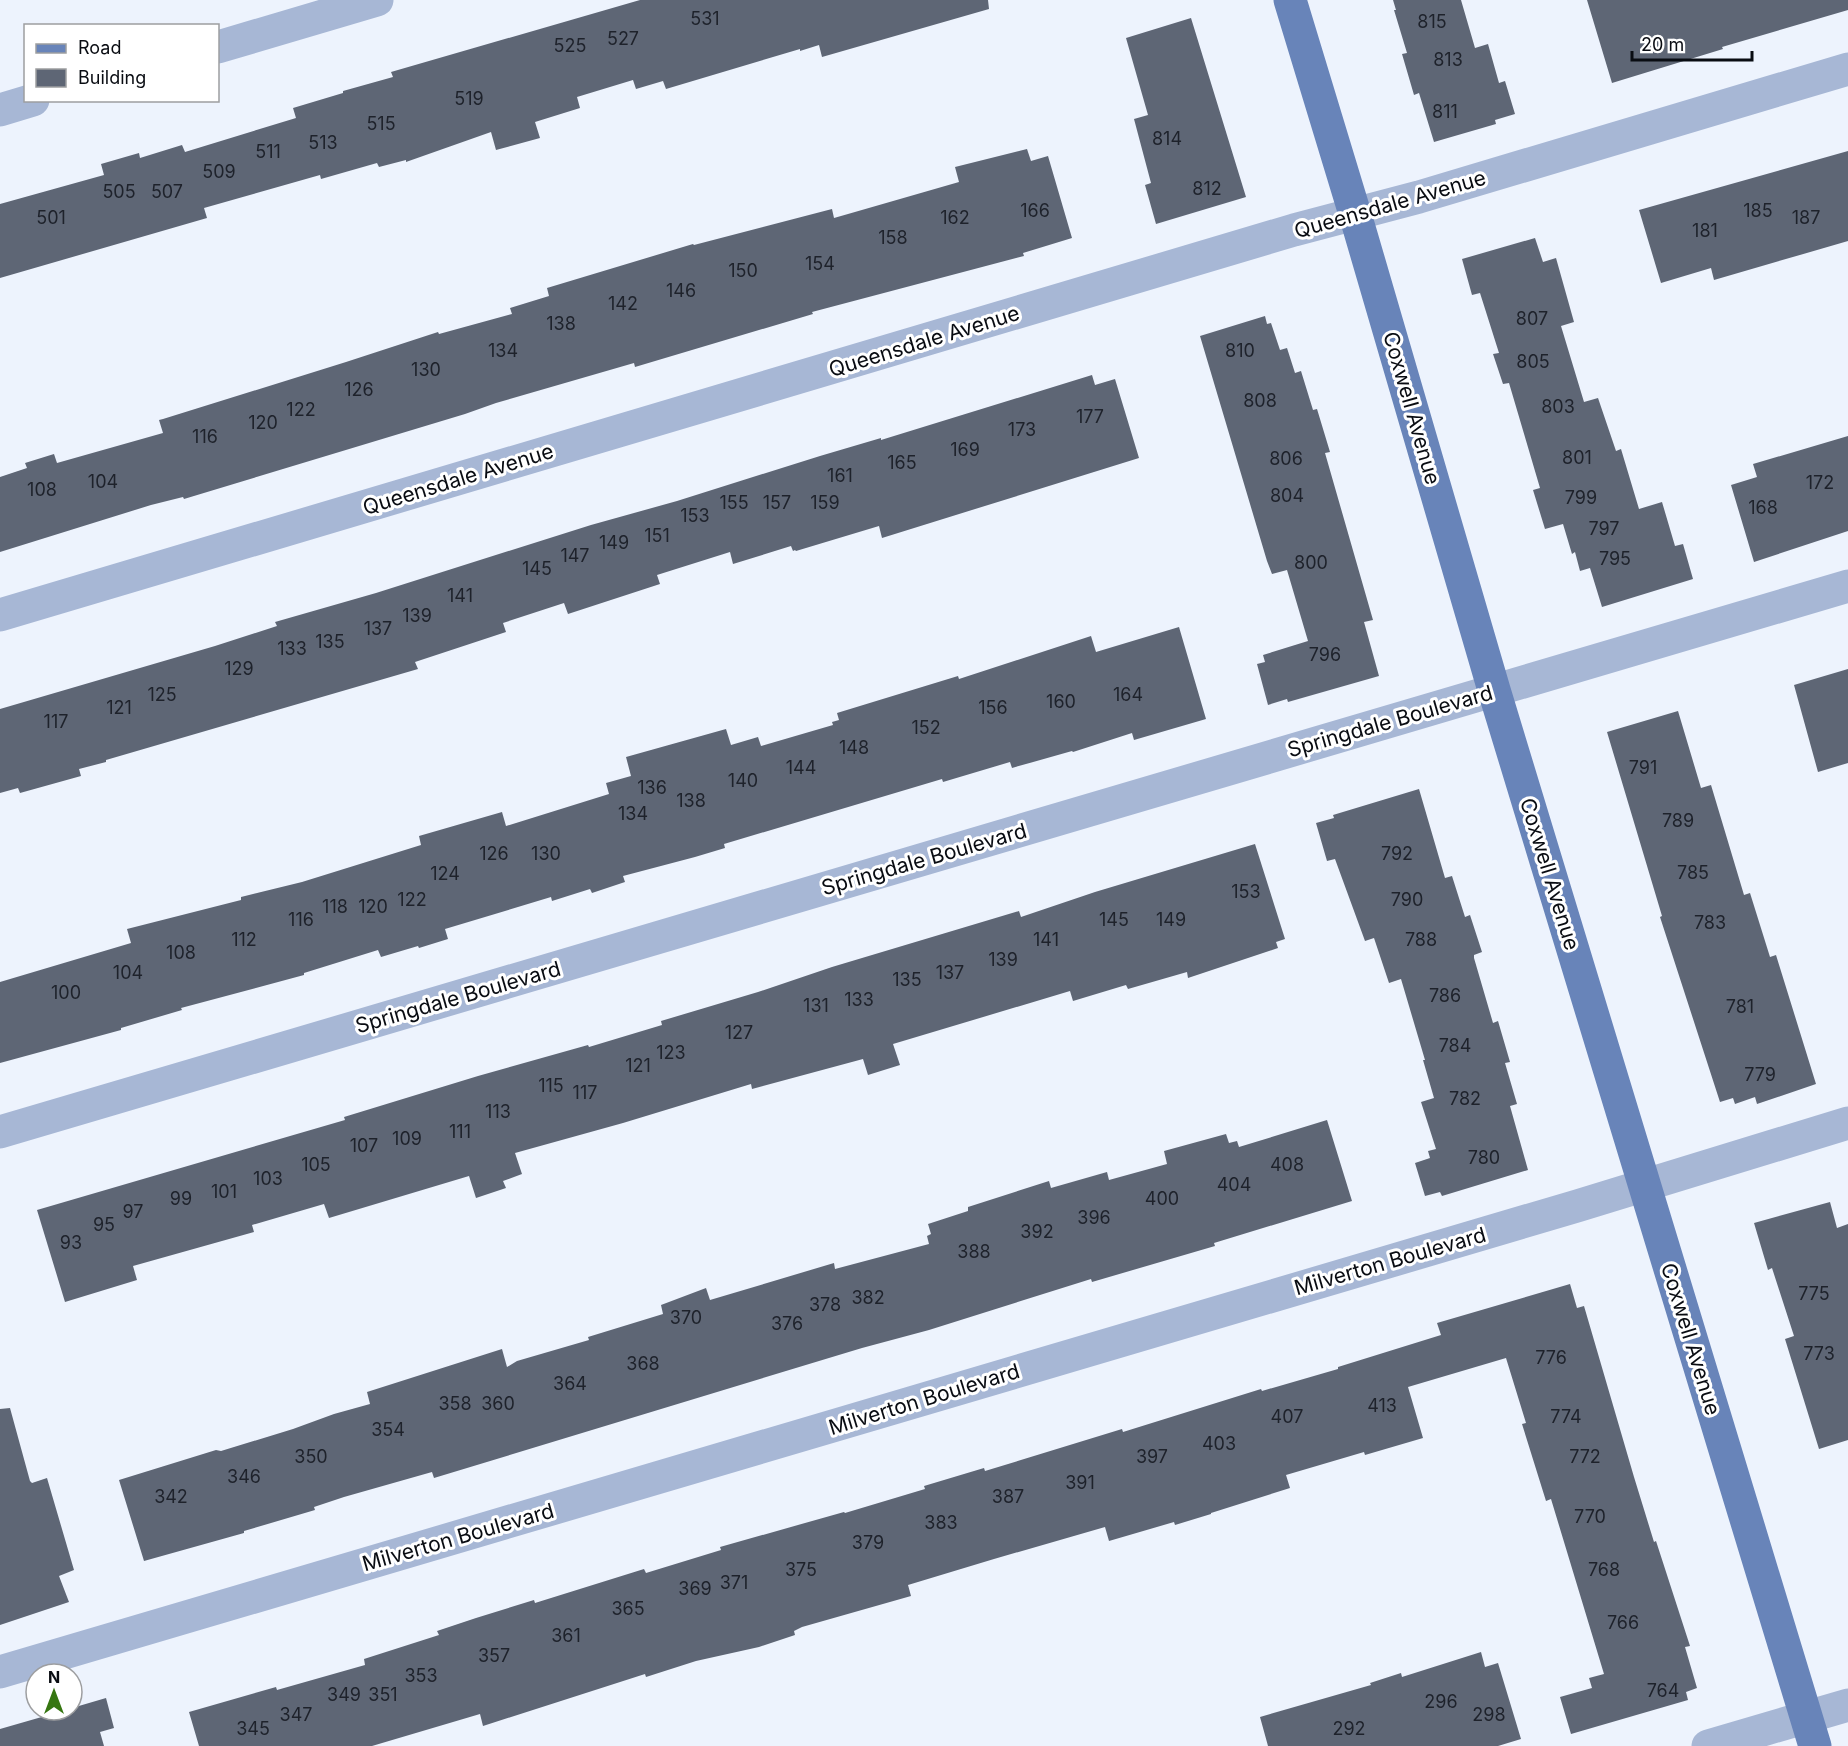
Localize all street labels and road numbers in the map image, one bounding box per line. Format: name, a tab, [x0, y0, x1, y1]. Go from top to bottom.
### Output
street label: Queensdale Avenue	[1291, 165, 1489, 243]
street label: Queensdale Avenue	[826, 300, 1022, 382]
street label: Coxwell Avenue	[1378, 329, 1446, 487]
street label: Queensdale Avenue	[360, 438, 556, 520]
street label: Springdale Boulevard	[1284, 680, 1496, 762]
street label: Coxwell Avenue	[1515, 795, 1585, 953]
street label: Springdale Boulevard	[818, 818, 1030, 900]
street label: Springdale Boulevard	[352, 956, 564, 1038]
street label: Milverton Boulevard	[1291, 1222, 1489, 1300]
street label: Coxwell Avenue	[1656, 1260, 1726, 1418]
street label: Milverton Boulevard	[826, 1358, 1022, 1440]
street label: Milverton Boulevard	[359, 1498, 557, 1576]

